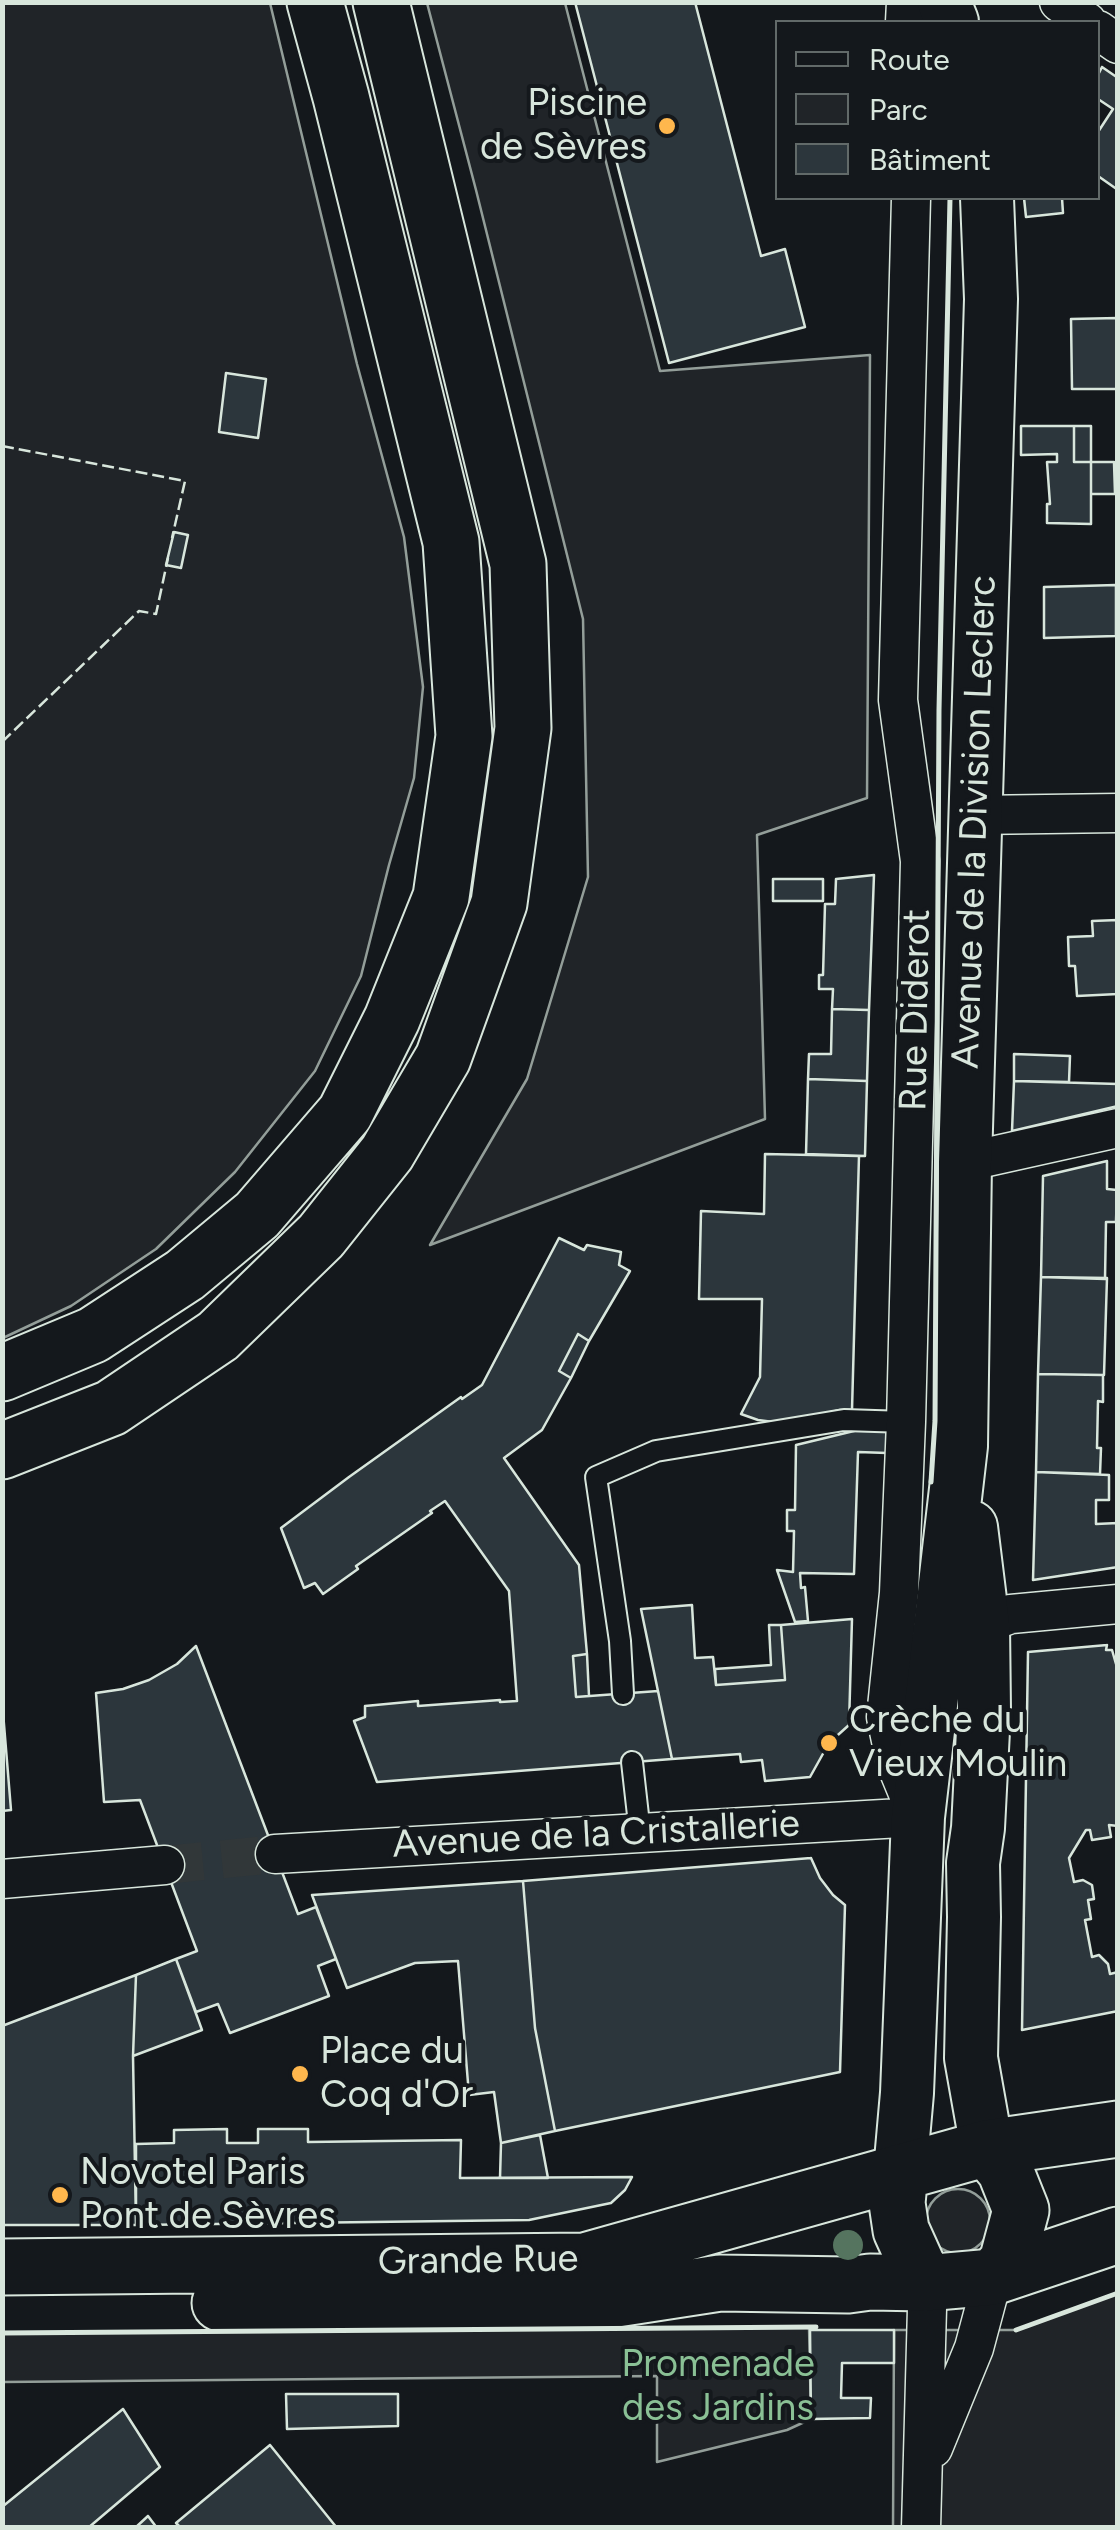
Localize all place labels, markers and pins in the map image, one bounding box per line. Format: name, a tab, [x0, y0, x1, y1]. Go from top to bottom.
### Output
place label: Piscine de Sèvres	[480, 81, 647, 170]
marker: Piscine de Sèvres	[656, 115, 678, 137]
place label: Crèche du Vieux Moulin	[849, 1698, 1067, 1788]
marker: Crèche du Vieux Moulin	[818, 1732, 840, 1754]
place label: Place du Coq d'Or	[320, 2029, 473, 2118]
marker: Place du Coq d'Or	[289, 2063, 311, 2085]
place label: Novotel Paris Pont de Sèvres	[80, 2150, 336, 2240]
marker: Novotel Paris Pont de Sèvres	[49, 2184, 71, 2206]

